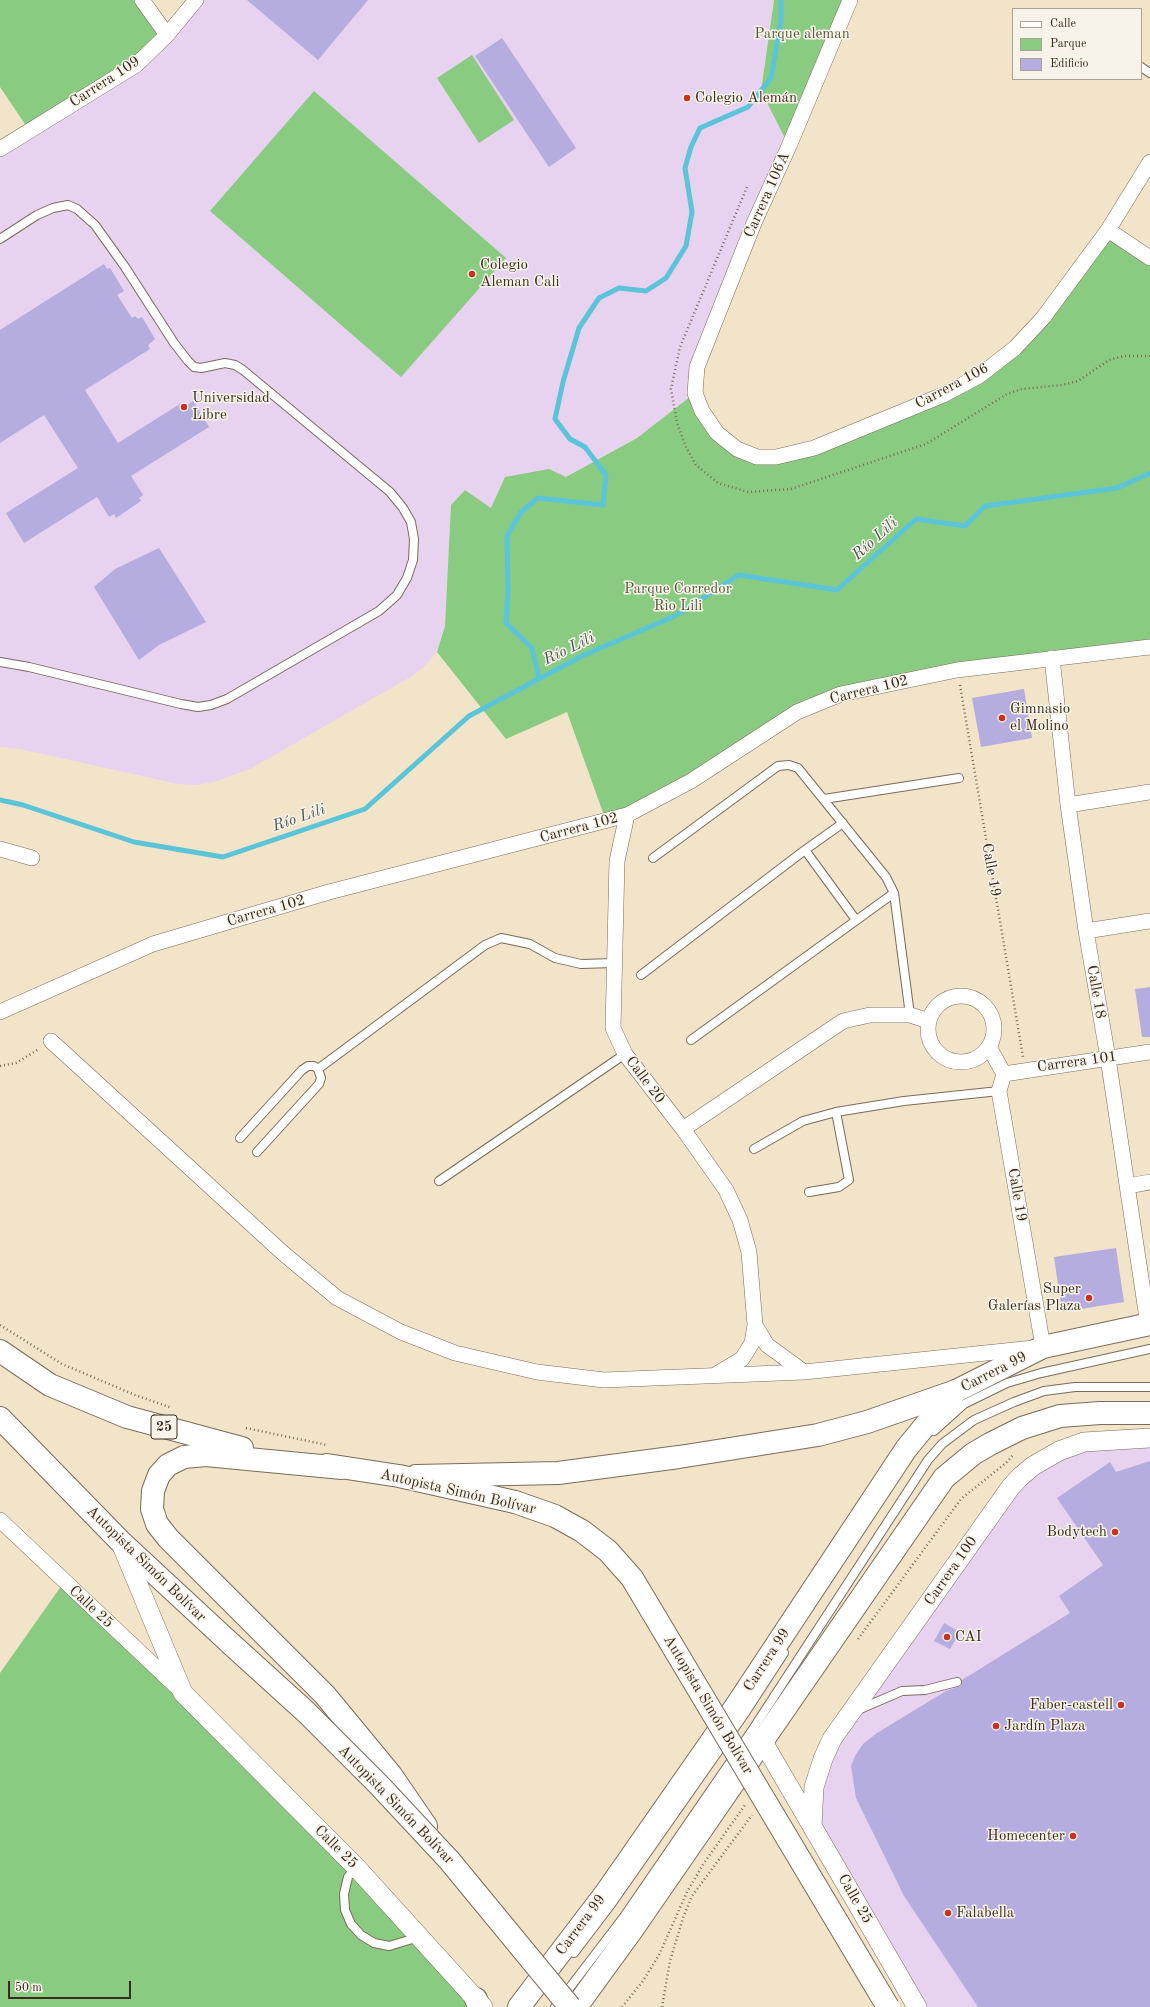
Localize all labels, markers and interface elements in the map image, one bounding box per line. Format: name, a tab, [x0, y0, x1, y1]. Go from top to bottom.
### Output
legend	[1012, 8, 1142, 80]
text: Calle	[1050, 18, 1076, 30]
park label: Parque aleman	[754, 25, 850, 43]
text: Parque	[1050, 38, 1086, 50]
street label: Carrera 109	[66, 53, 144, 111]
text: Edificio	[1050, 58, 1089, 70]
place label: Colegio Alemán	[695, 89, 797, 107]
marker: Colegio Alemán	[682, 93, 692, 103]
street label: Carrera 106A	[740, 149, 794, 241]
place label: Colegio Aleman Cali	[480, 256, 560, 291]
marker: Colegio Aleman Cali	[467, 269, 477, 279]
street label: Carrera 106	[912, 359, 992, 413]
place label: Universidad Libre	[192, 389, 270, 424]
marker: Universidad Libre	[179, 402, 189, 412]
water label: Río Lili	[848, 513, 902, 565]
park label: Parque Corredor Rio Lili	[624, 580, 732, 615]
water label: Río Lili	[540, 628, 598, 670]
street label: Carrera 102	[828, 672, 910, 708]
place label: Gimnasio el Molino	[1010, 700, 1070, 735]
marker: Gimnasio el Molino	[997, 713, 1007, 723]
water label: Río Lili	[270, 800, 328, 836]
street label: Carrera 102	[538, 809, 620, 847]
street label: Calle 19	[977, 842, 1005, 898]
street label: Carrera 102	[225, 891, 307, 931]
street label: Calle 18	[1082, 964, 1110, 1020]
street label: Carrera 101	[1036, 1047, 1118, 1077]
street label: Calle 20	[622, 1053, 668, 1107]
street label: Calle 19	[1003, 1167, 1031, 1223]
place label: Super Galerías Plaza	[988, 1280, 1081, 1315]
marker: Super Galerías Plaza	[1084, 1293, 1094, 1303]
street label: Carrera 99	[958, 1348, 1030, 1396]
road number: 25	[151, 1415, 177, 1439]
street label: Autopista Simón Bolívar	[378, 1465, 538, 1519]
street label: Autopista Simón Bolívar	[82, 1502, 210, 1626]
place label: Bodytech	[1047, 1523, 1107, 1541]
marker: Bodytech	[1110, 1527, 1120, 1537]
street label: Carrera 100	[921, 1533, 981, 1609]
street label: Calle 25	[65, 1582, 117, 1632]
street label: Carrera 99	[740, 1625, 794, 1695]
place label: CAI	[955, 1628, 982, 1646]
street label: Autopista Simón Bolívar	[659, 1632, 757, 1778]
marker: CAI	[942, 1632, 952, 1642]
place label: Faber-castell	[1029, 1696, 1113, 1714]
marker: Faber-castell	[1116, 1700, 1126, 1710]
place label: Jardín Plaza	[1004, 1717, 1086, 1735]
marker: Jardín Plaza	[991, 1721, 1001, 1731]
street label: Autopista Simón Bolívar	[334, 1741, 458, 1869]
street label: Calle 25	[311, 1822, 361, 1872]
place label: Homecenter	[987, 1827, 1065, 1845]
marker: Homecenter	[1068, 1831, 1078, 1841]
street label: Calle 25	[834, 1871, 876, 1927]
street label: Carrera 99	[552, 1891, 610, 1959]
place label: Falabella	[956, 1904, 1014, 1922]
marker: Falabella	[943, 1908, 953, 1918]
scale bar	[10, 1973, 133, 1999]
text: 50 m	[15, 1982, 42, 1994]

